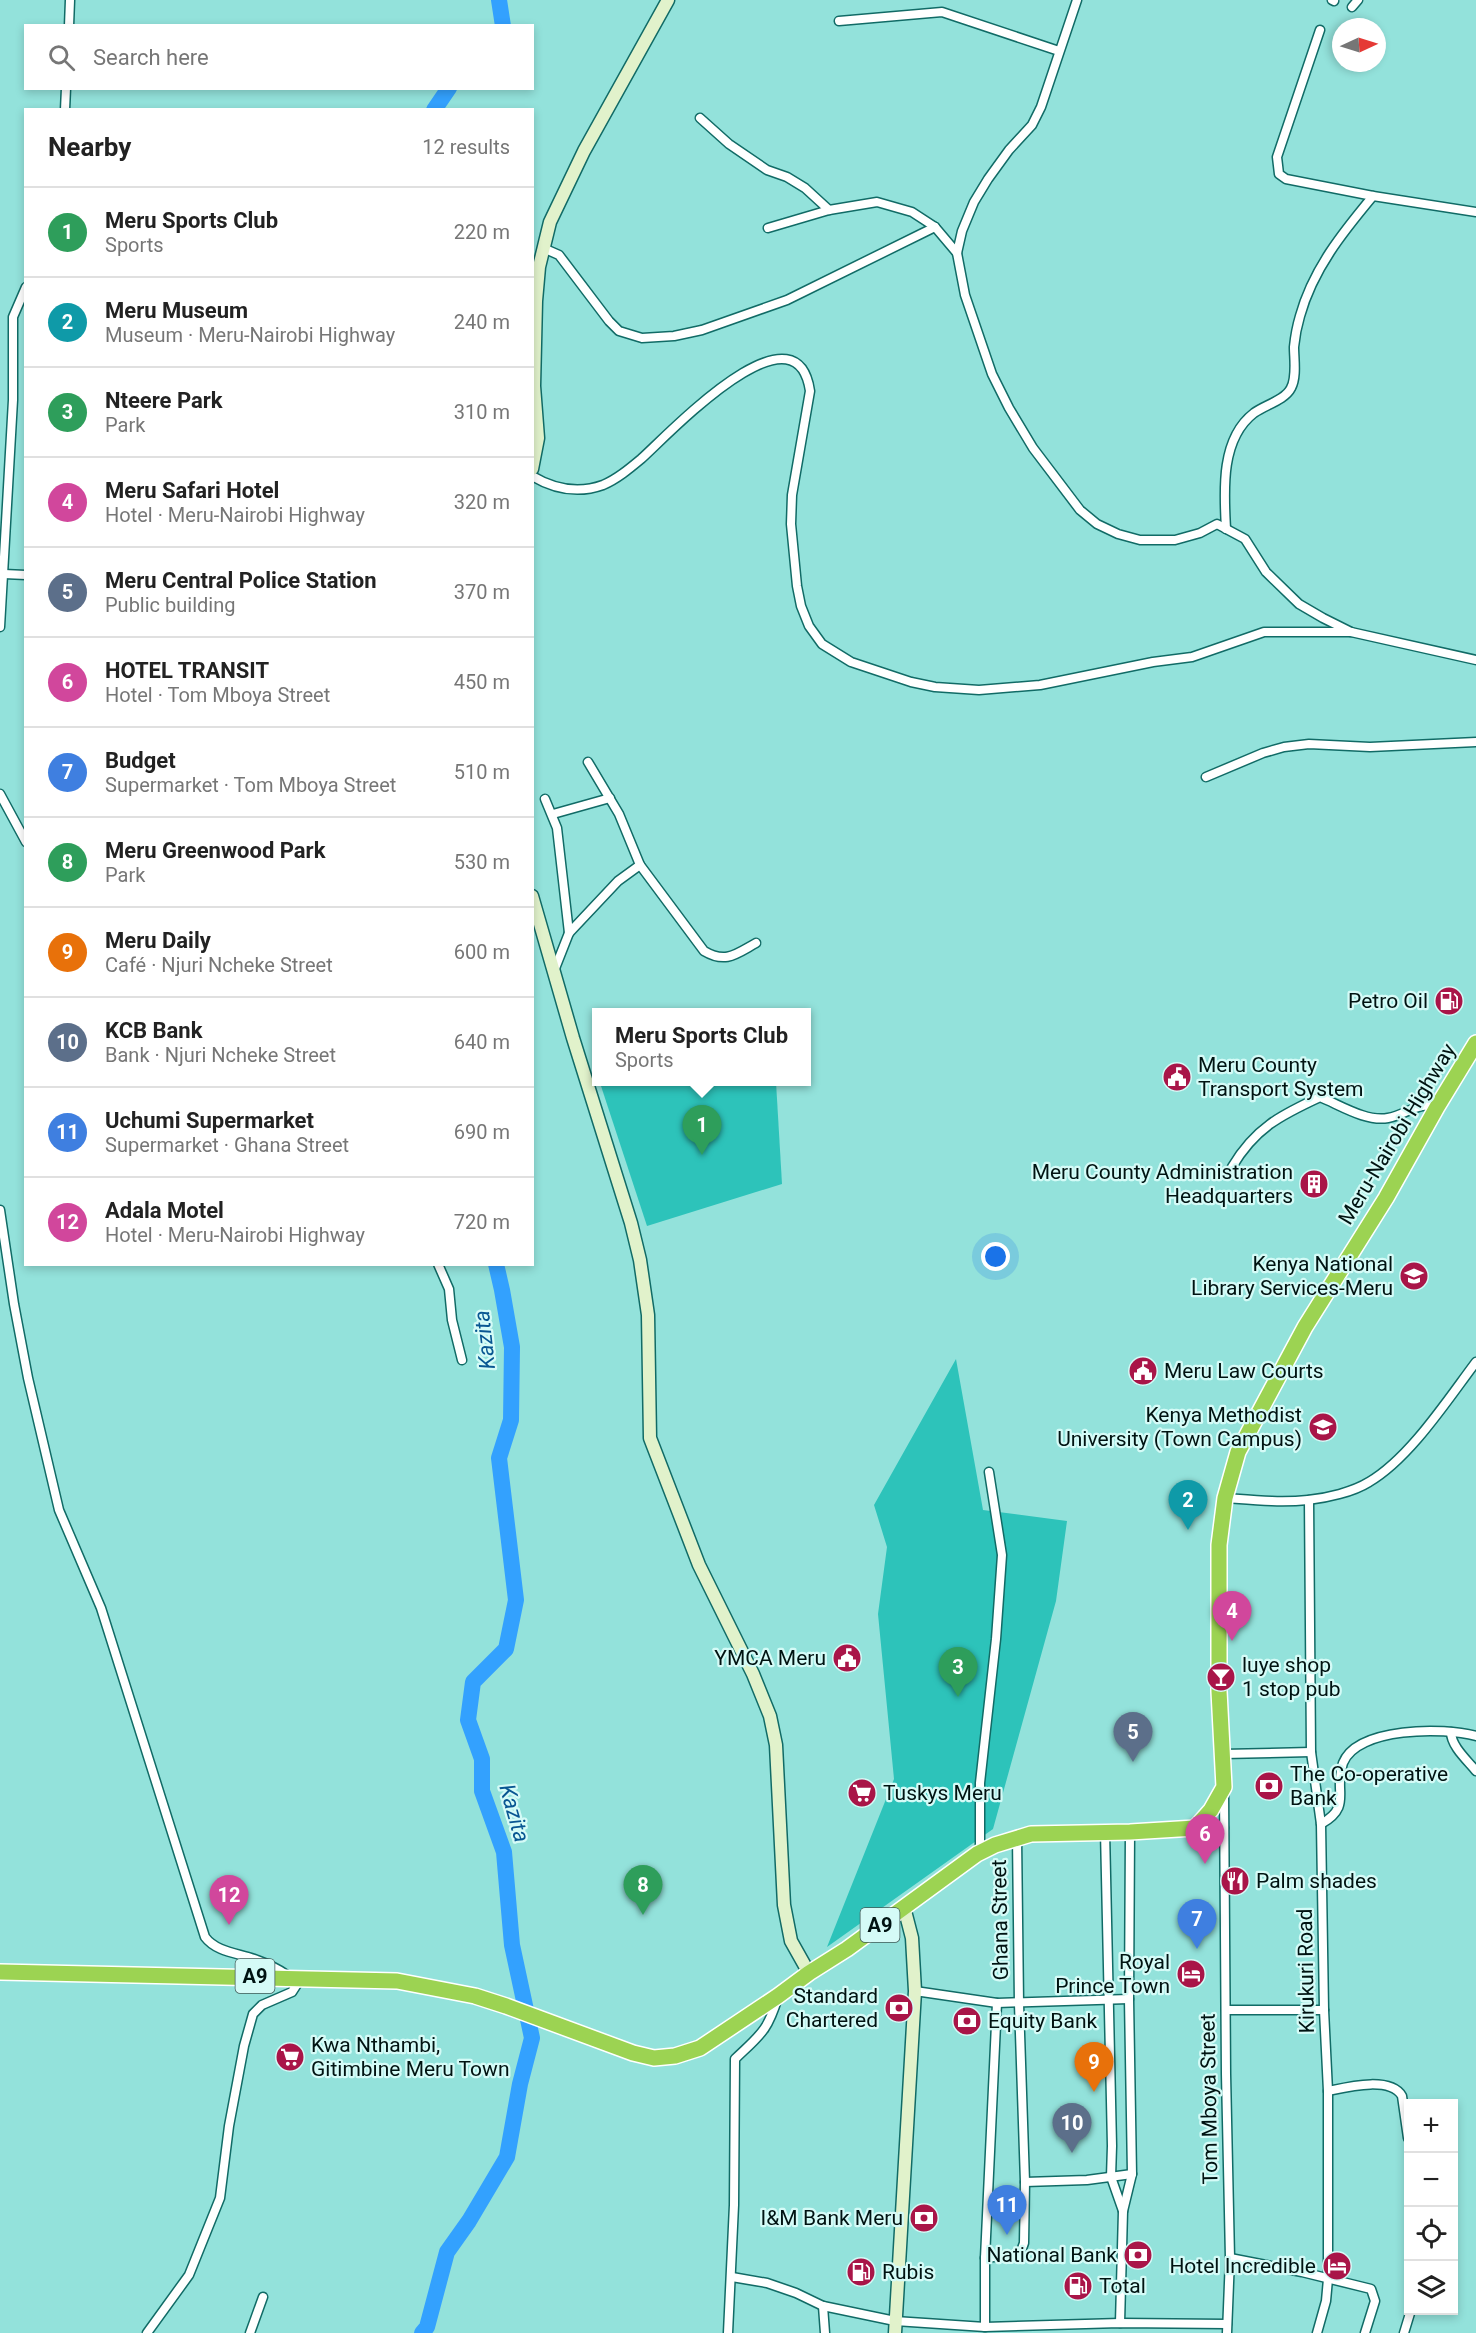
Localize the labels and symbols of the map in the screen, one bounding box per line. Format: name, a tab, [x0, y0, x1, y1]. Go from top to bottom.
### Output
north arrow	[1332, 18, 1386, 72]
fuel station icon: Petro Oil	[1433, 985, 1465, 1017]
place label: Petro Oil	[1348, 989, 1428, 1013]
street label: Meru-Nairobi Highway	[1333, 1039, 1461, 1229]
place label: Meru County Transport System	[1198, 1053, 1363, 1101]
public building icon: Meru County Transport System	[1161, 1061, 1193, 1093]
pin: 1	[682, 1106, 722, 1155]
place label: Meru County Administration Headquarters	[1032, 1160, 1293, 1208]
building icon: Meru County Administration Headquarters	[1298, 1168, 1330, 1200]
your location	[981, 1242, 1010, 1271]
place label: Kenya National Library Services-Meru	[1191, 1252, 1393, 1300]
school or university icon: Kenya National Library Services-Meru	[1398, 1260, 1430, 1292]
water label: Kazita	[469, 1309, 500, 1371]
public building icon: Meru Law Courts	[1127, 1355, 1159, 1387]
place label: Meru Law Courts	[1164, 1359, 1324, 1383]
place label: Kenya Methodist University (Town Campus)	[1057, 1403, 1302, 1451]
school or university icon: Kenya Methodist University (Town Campus)	[1307, 1411, 1339, 1443]
pin: 2	[1168, 1480, 1208, 1530]
pin: 4	[1212, 1592, 1252, 1641]
public building icon: YMCA Meru	[831, 1642, 863, 1674]
place label: YMCA Meru	[714, 1646, 826, 1670]
pin: 3	[938, 1648, 978, 1697]
place label: luye shop 1 stop pub	[1242, 1653, 1341, 1701]
bar icon: luye shop 1 stop pub	[1205, 1661, 1237, 1693]
pin: 5	[1114, 1712, 1152, 1762]
place label: The Co-operative Bank	[1290, 1762, 1448, 1810]
bank icon: The Co-operative Bank	[1253, 1770, 1285, 1802]
supermarket icon: Tuskys Meru	[846, 1777, 878, 1809]
water label: Kazita	[494, 1781, 535, 1845]
place label: Tuskys Meru	[883, 1781, 1002, 1805]
pin: 6	[1186, 1814, 1224, 1864]
street label: Ghana Street	[987, 1859, 1013, 1981]
restaurant icon: Palm shades	[1219, 1865, 1251, 1897]
pin: 8	[624, 1866, 662, 1915]
place label: Palm shades	[1256, 1869, 1377, 1893]
pin: 12	[210, 1876, 248, 1925]
pin: 7	[1178, 1900, 1216, 1949]
road number: A9	[860, 1908, 900, 1942]
street label: Kirukuri Road	[1293, 1908, 1319, 2034]
place label: Royal Prince Town	[1055, 1950, 1170, 1998]
hotel icon: Royal Prince Town	[1175, 1958, 1207, 1990]
road number: A9	[236, 1959, 274, 1993]
place label: Standard Chartered	[786, 1984, 878, 2032]
bank icon: Standard Chartered	[883, 1992, 915, 2024]
bank icon: Equity Bank	[951, 2005, 983, 2037]
place label: Equity Bank	[988, 2009, 1097, 2033]
street label: Tom Mboya Street	[1196, 2013, 1222, 2185]
place label: Kwa Nthambi, Gitimbine Meru Town	[311, 2033, 509, 2081]
supermarket icon: Kwa Nthambi, Gitimbine Meru Town	[274, 2041, 306, 2073]
pin: 9	[1074, 2042, 1114, 2092]
pin: 10	[1052, 2104, 1092, 2153]
pin: 11	[988, 2186, 1026, 2235]
bank icon: I&M Bank Meru	[908, 2202, 940, 2234]
place label: I&M Bank Meru	[761, 2206, 903, 2230]
bank icon: National Bank	[1122, 2239, 1154, 2271]
place label: National Bank	[987, 2243, 1117, 2267]
hotel icon: Hotel Incredible	[1321, 2250, 1353, 2282]
place label: Hotel Incredible	[1169, 2254, 1316, 2278]
fuel station icon: Rubis	[845, 2256, 877, 2288]
place label: Rubis	[882, 2260, 934, 2284]
fuel station icon: Total	[1062, 2270, 1094, 2302]
place label: Total	[1099, 2274, 1146, 2298]

